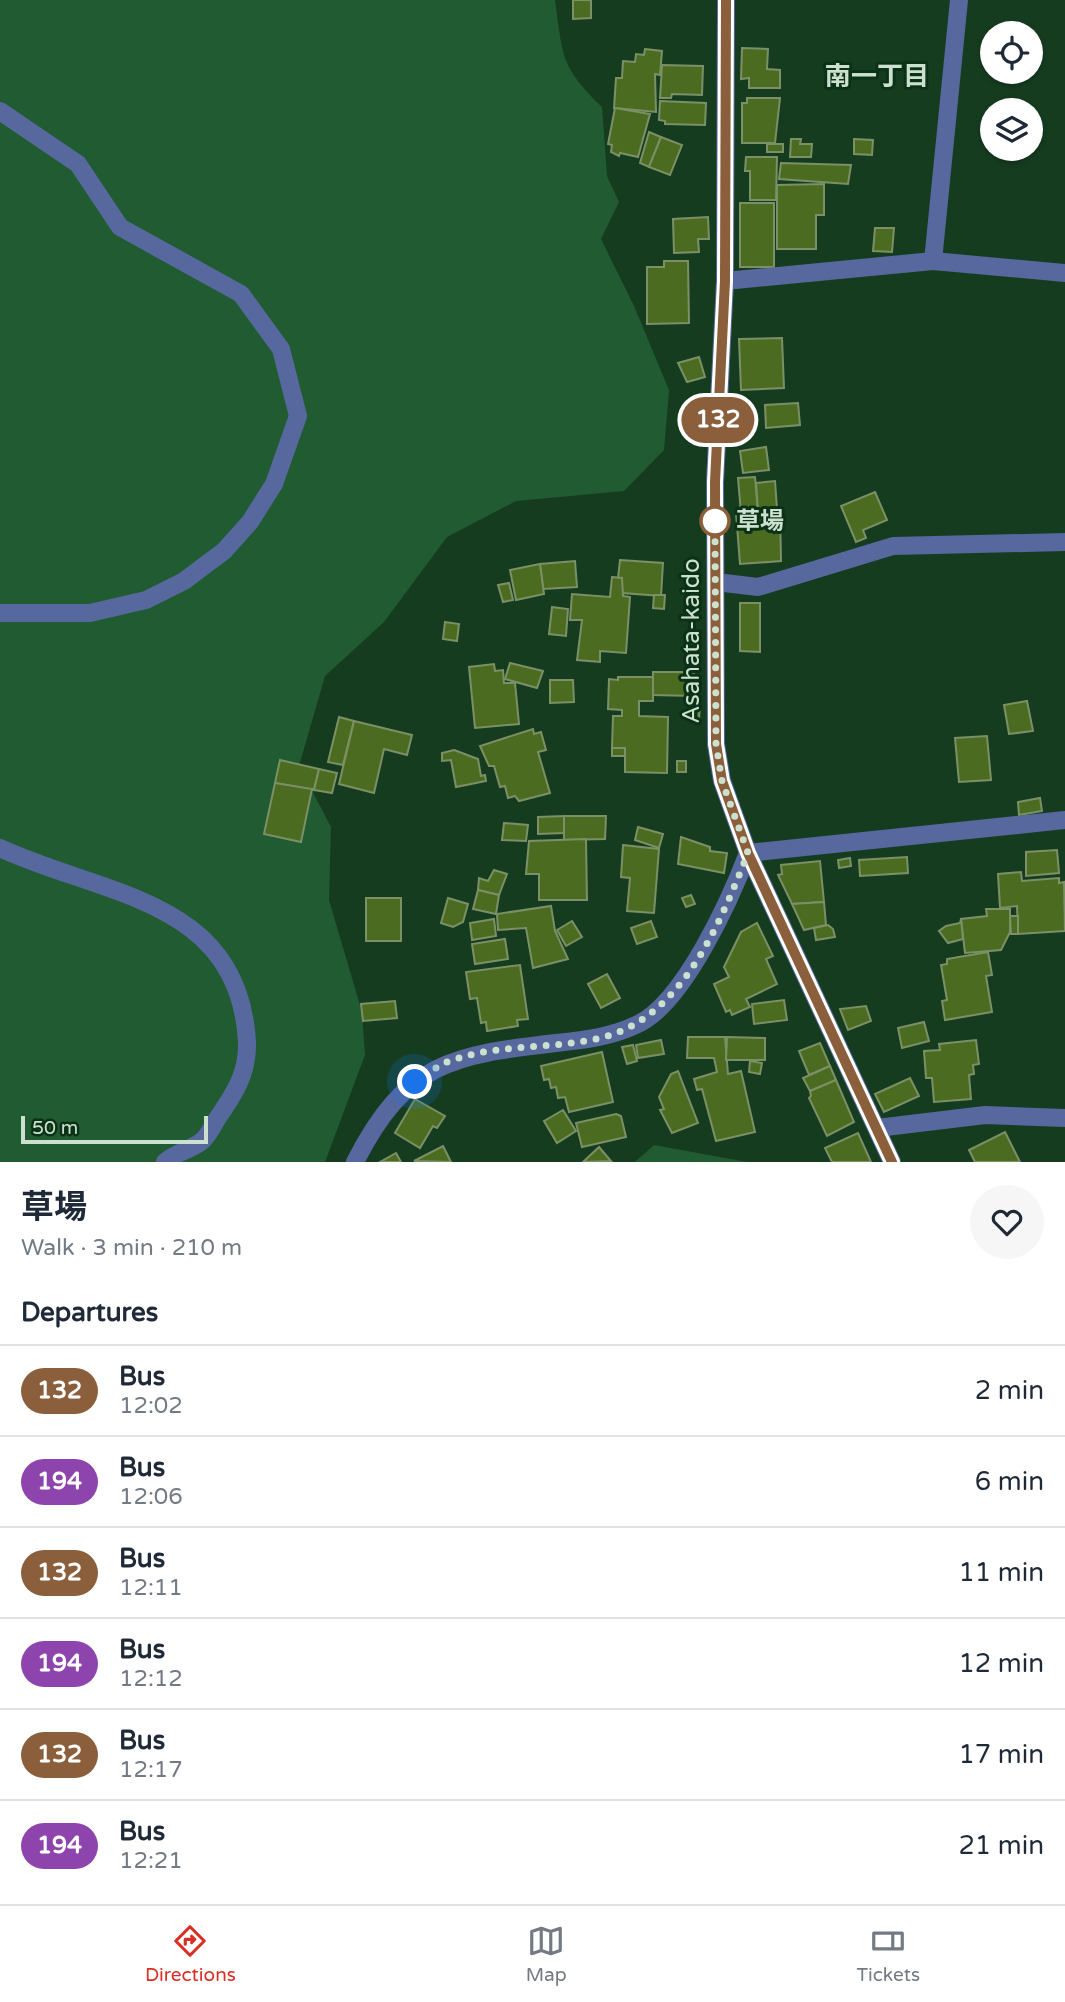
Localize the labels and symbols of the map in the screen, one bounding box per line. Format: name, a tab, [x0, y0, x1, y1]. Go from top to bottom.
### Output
district label: 南一丁目	[825, 61, 929, 92]
line badge: 132	[678, 397, 758, 443]
marker: 草場	[700, 506, 730, 536]
place label: 草場	[736, 507, 784, 536]
street label: Asahata-kaido	[677, 558, 706, 724]
your location	[397, 1064, 432, 1099]
scale bar	[21, 1113, 208, 1145]

